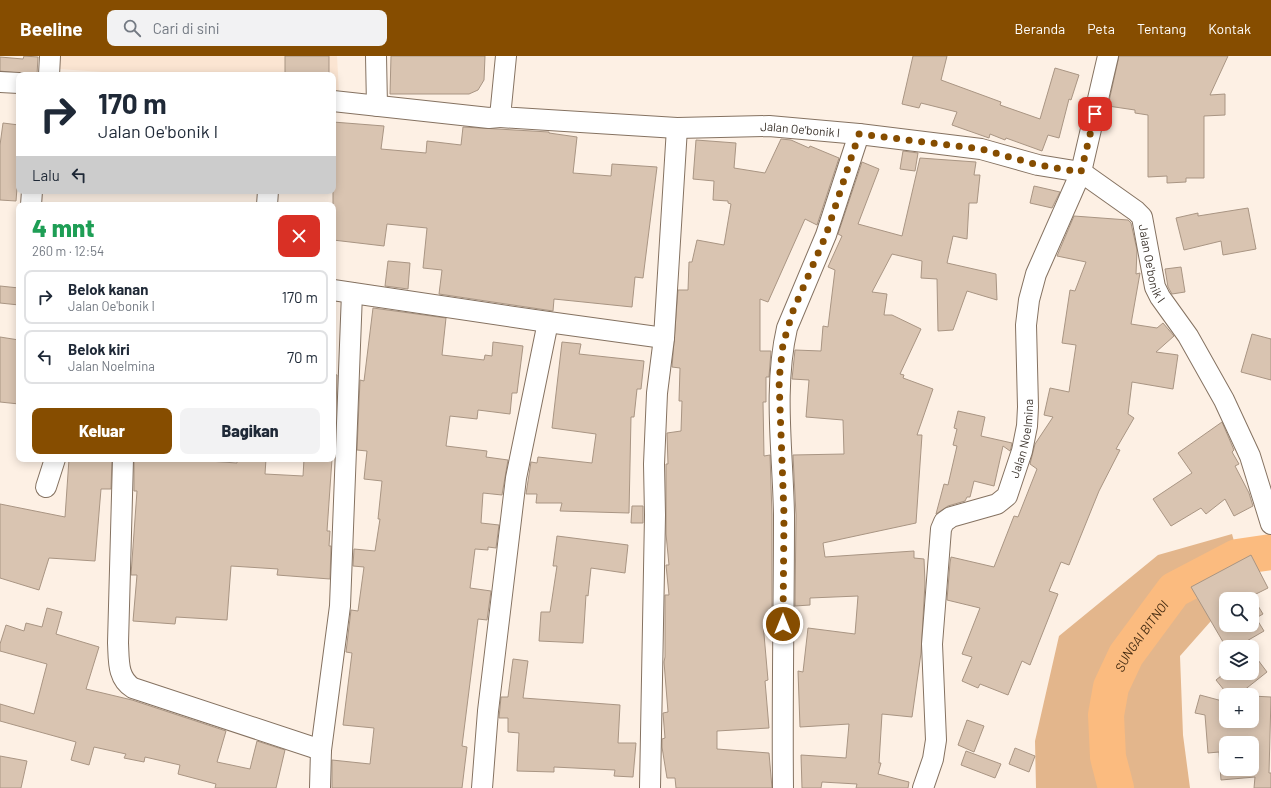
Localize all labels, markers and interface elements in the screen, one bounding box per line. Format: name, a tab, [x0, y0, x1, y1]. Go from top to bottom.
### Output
search box	[107, 10, 387, 46]
text: Beeline	[20, 17, 83, 40]
icon: search	[121, 17, 143, 39]
text: Cari di sini	[153, 19, 220, 37]
text: Beranda	[1015, 20, 1065, 37]
text: Peta	[1087, 20, 1115, 37]
text: Tentang	[1137, 20, 1186, 37]
text: Kontak	[1208, 20, 1251, 37]
text: 170 m	[98, 86, 167, 120]
icon: right	[32, 88, 84, 140]
pin	[1078, 97, 1112, 131]
icon: arrive	[1084, 103, 1106, 125]
street label: Jalan Oe'bonik I	[760, 119, 841, 139]
text: Jalan Oe'bonik I	[98, 120, 218, 142]
icon: left	[68, 164, 90, 186]
text: Lalu	[32, 166, 60, 184]
text: 4 mnt	[32, 213, 94, 242]
button: close	[278, 215, 320, 257]
street label: Jalan Oe'bonik I	[1136, 223, 1169, 305]
text: 260 m · 12:54	[32, 243, 104, 259]
text: Belok kanan	[68, 280, 148, 298]
icon: right	[34, 286, 56, 308]
text: 170 m	[282, 288, 318, 306]
text: Jalan Oe'bonik I	[68, 298, 155, 314]
text: Belok kiri	[68, 340, 130, 358]
icon: left	[34, 346, 56, 368]
text: 70 m	[287, 348, 318, 366]
text: Jalan Noelmina	[68, 358, 155, 374]
street label: Jalan Noelmina	[1007, 399, 1035, 480]
button: Keluar	[32, 408, 172, 454]
button: Bagikan	[180, 408, 320, 454]
map controls	[1219, 592, 1259, 776]
button: search	[1219, 592, 1259, 632]
water label: SUNGAI BITNOI	[1111, 597, 1172, 674]
position arrow	[762, 603, 804, 645]
button: layers	[1219, 640, 1259, 680]
button: +	[1219, 688, 1259, 728]
button: −	[1219, 736, 1259, 776]

